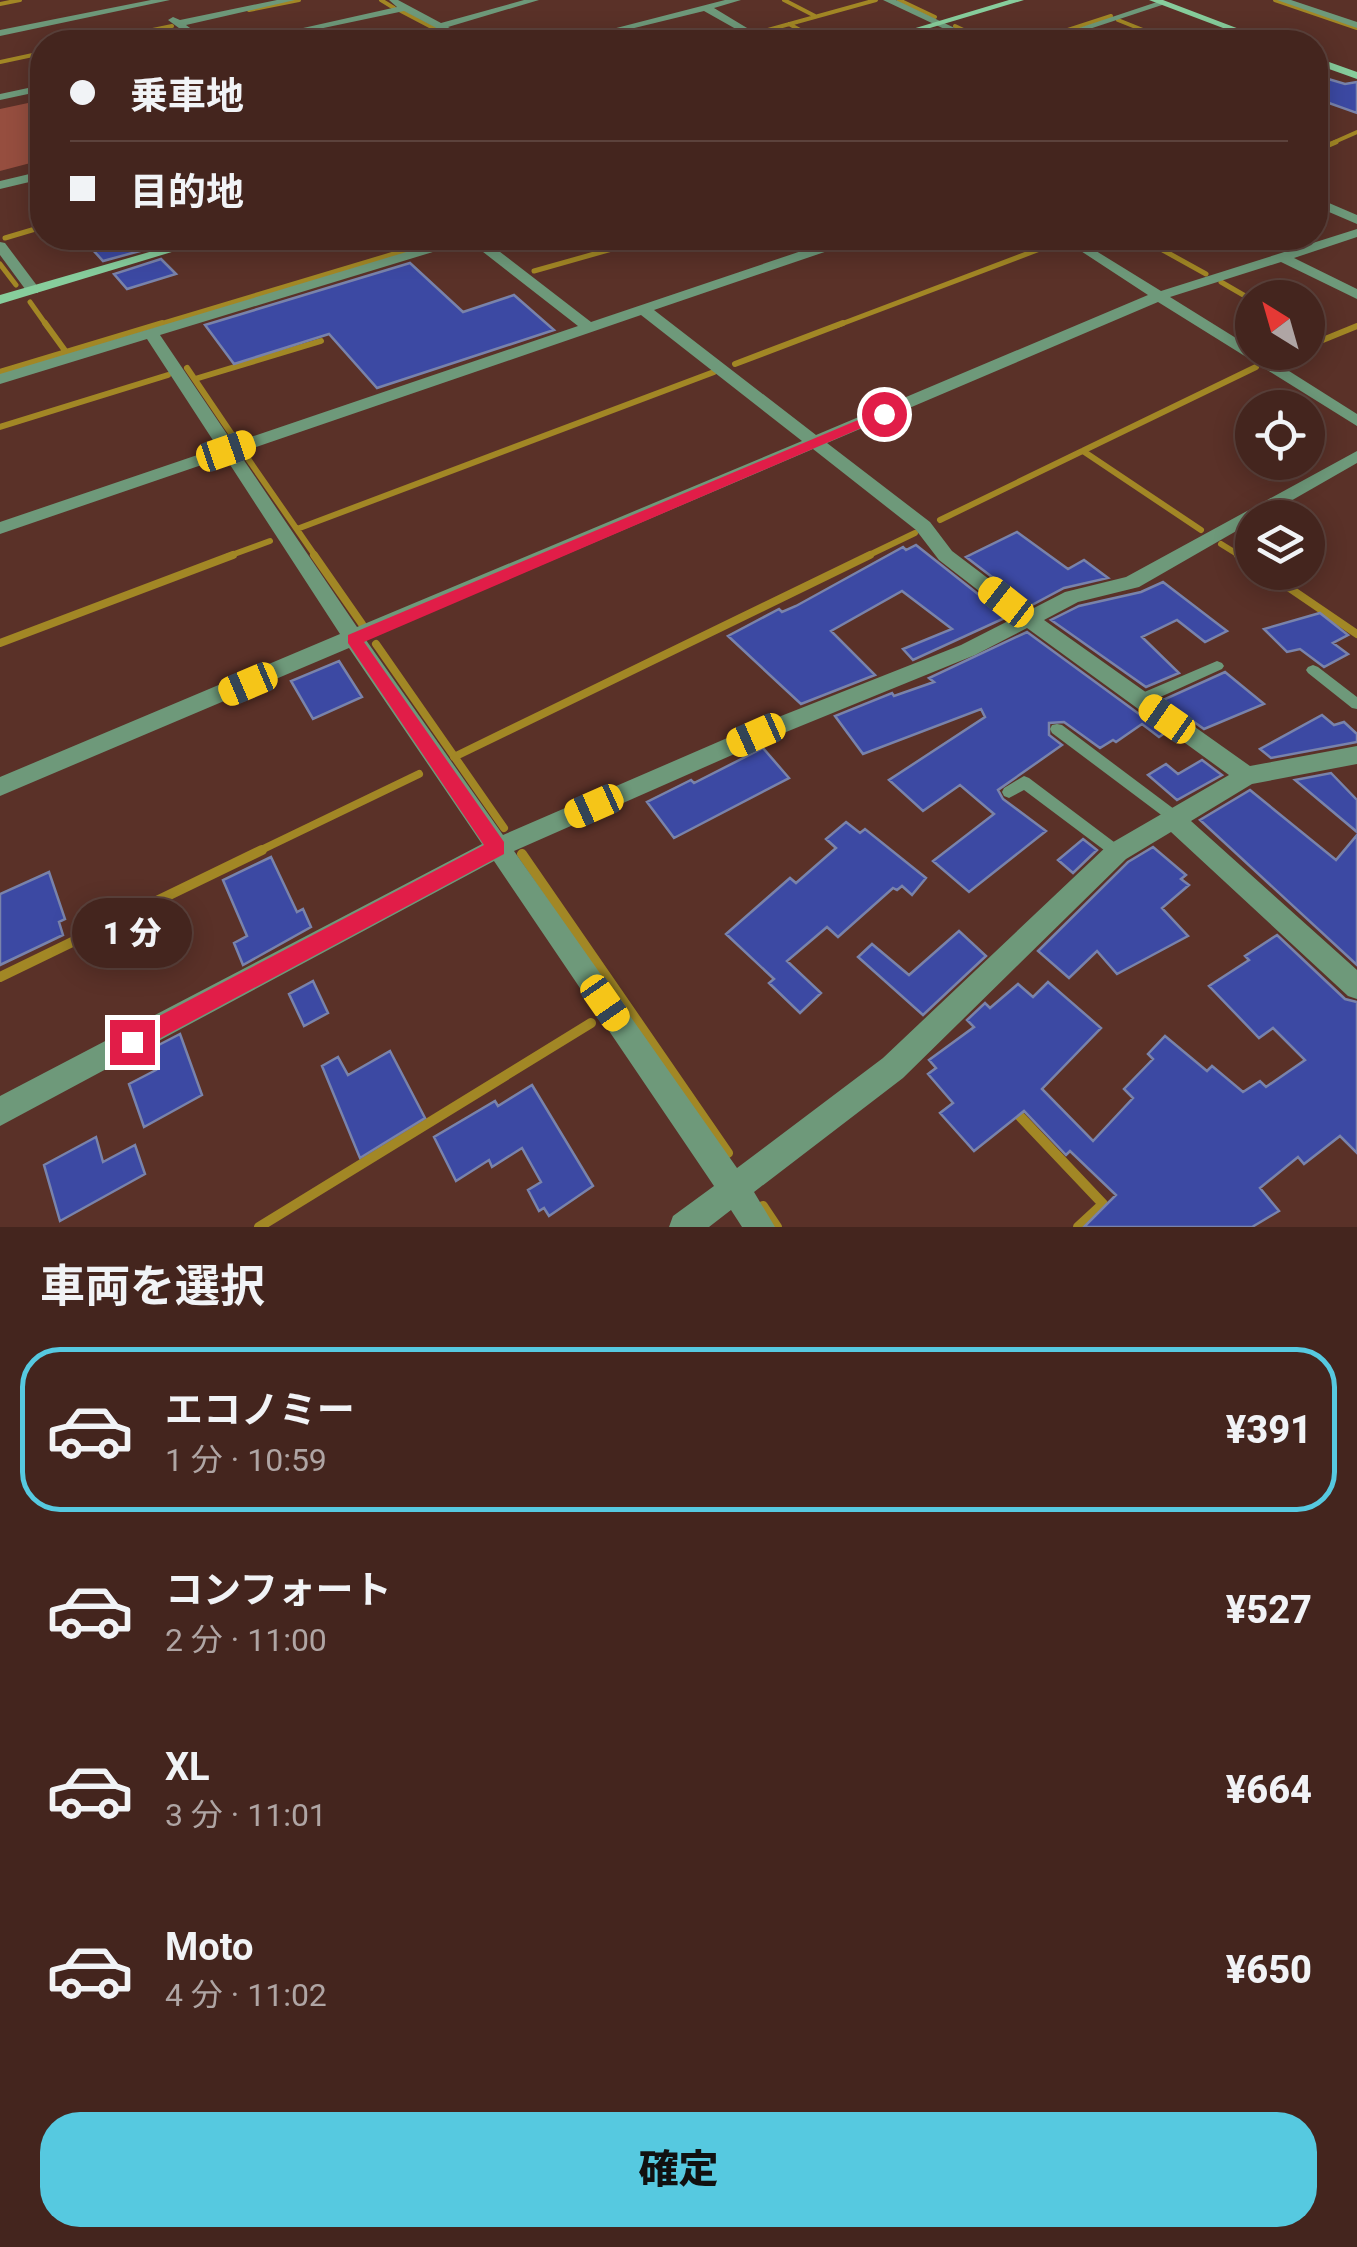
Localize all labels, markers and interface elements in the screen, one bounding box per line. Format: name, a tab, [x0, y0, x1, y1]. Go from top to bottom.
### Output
text: 乗車地	[130, 74, 244, 118]
text: 目的地	[130, 170, 244, 214]
north arrow	[1235, 280, 1325, 370]
map controls	[1235, 280, 1325, 590]
button: locate	[1235, 390, 1325, 480]
route start	[862, 392, 907, 437]
car	[193, 427, 259, 475]
button: layers	[1235, 500, 1325, 590]
car	[973, 572, 1039, 632]
car	[215, 658, 281, 710]
car	[1134, 690, 1200, 748]
car	[722, 709, 790, 761]
car	[560, 780, 628, 832]
callout: 1 分	[72, 897, 192, 967]
text: 1 分	[103, 914, 161, 952]
car	[576, 970, 634, 1036]
route end	[110, 1020, 155, 1065]
text: 車両を選択	[40, 1260, 265, 1313]
icon: car	[45, 1385, 135, 1475]
text: エコノミー	[165, 1388, 355, 1432]
text: ¥391	[1226, 1408, 1312, 1452]
text: 1 分 · 10:59	[165, 1441, 327, 1479]
icon: car	[45, 1565, 135, 1655]
text: コンフォート	[165, 1568, 392, 1612]
text: ¥527	[1226, 1588, 1312, 1632]
text: 2 分 · 11:00	[165, 1621, 327, 1659]
icon: car	[45, 1745, 135, 1835]
text: XL	[165, 1745, 210, 1789]
text: ¥664	[1226, 1768, 1312, 1812]
text: 3 分 · 11:01	[165, 1796, 327, 1834]
icon: car	[45, 1925, 135, 2015]
text: Moto	[165, 1925, 254, 1969]
text: ¥650	[1226, 1948, 1312, 1992]
text: 4 分 · 11:02	[165, 1976, 327, 2014]
button: 確定	[40, 2112, 1317, 2227]

